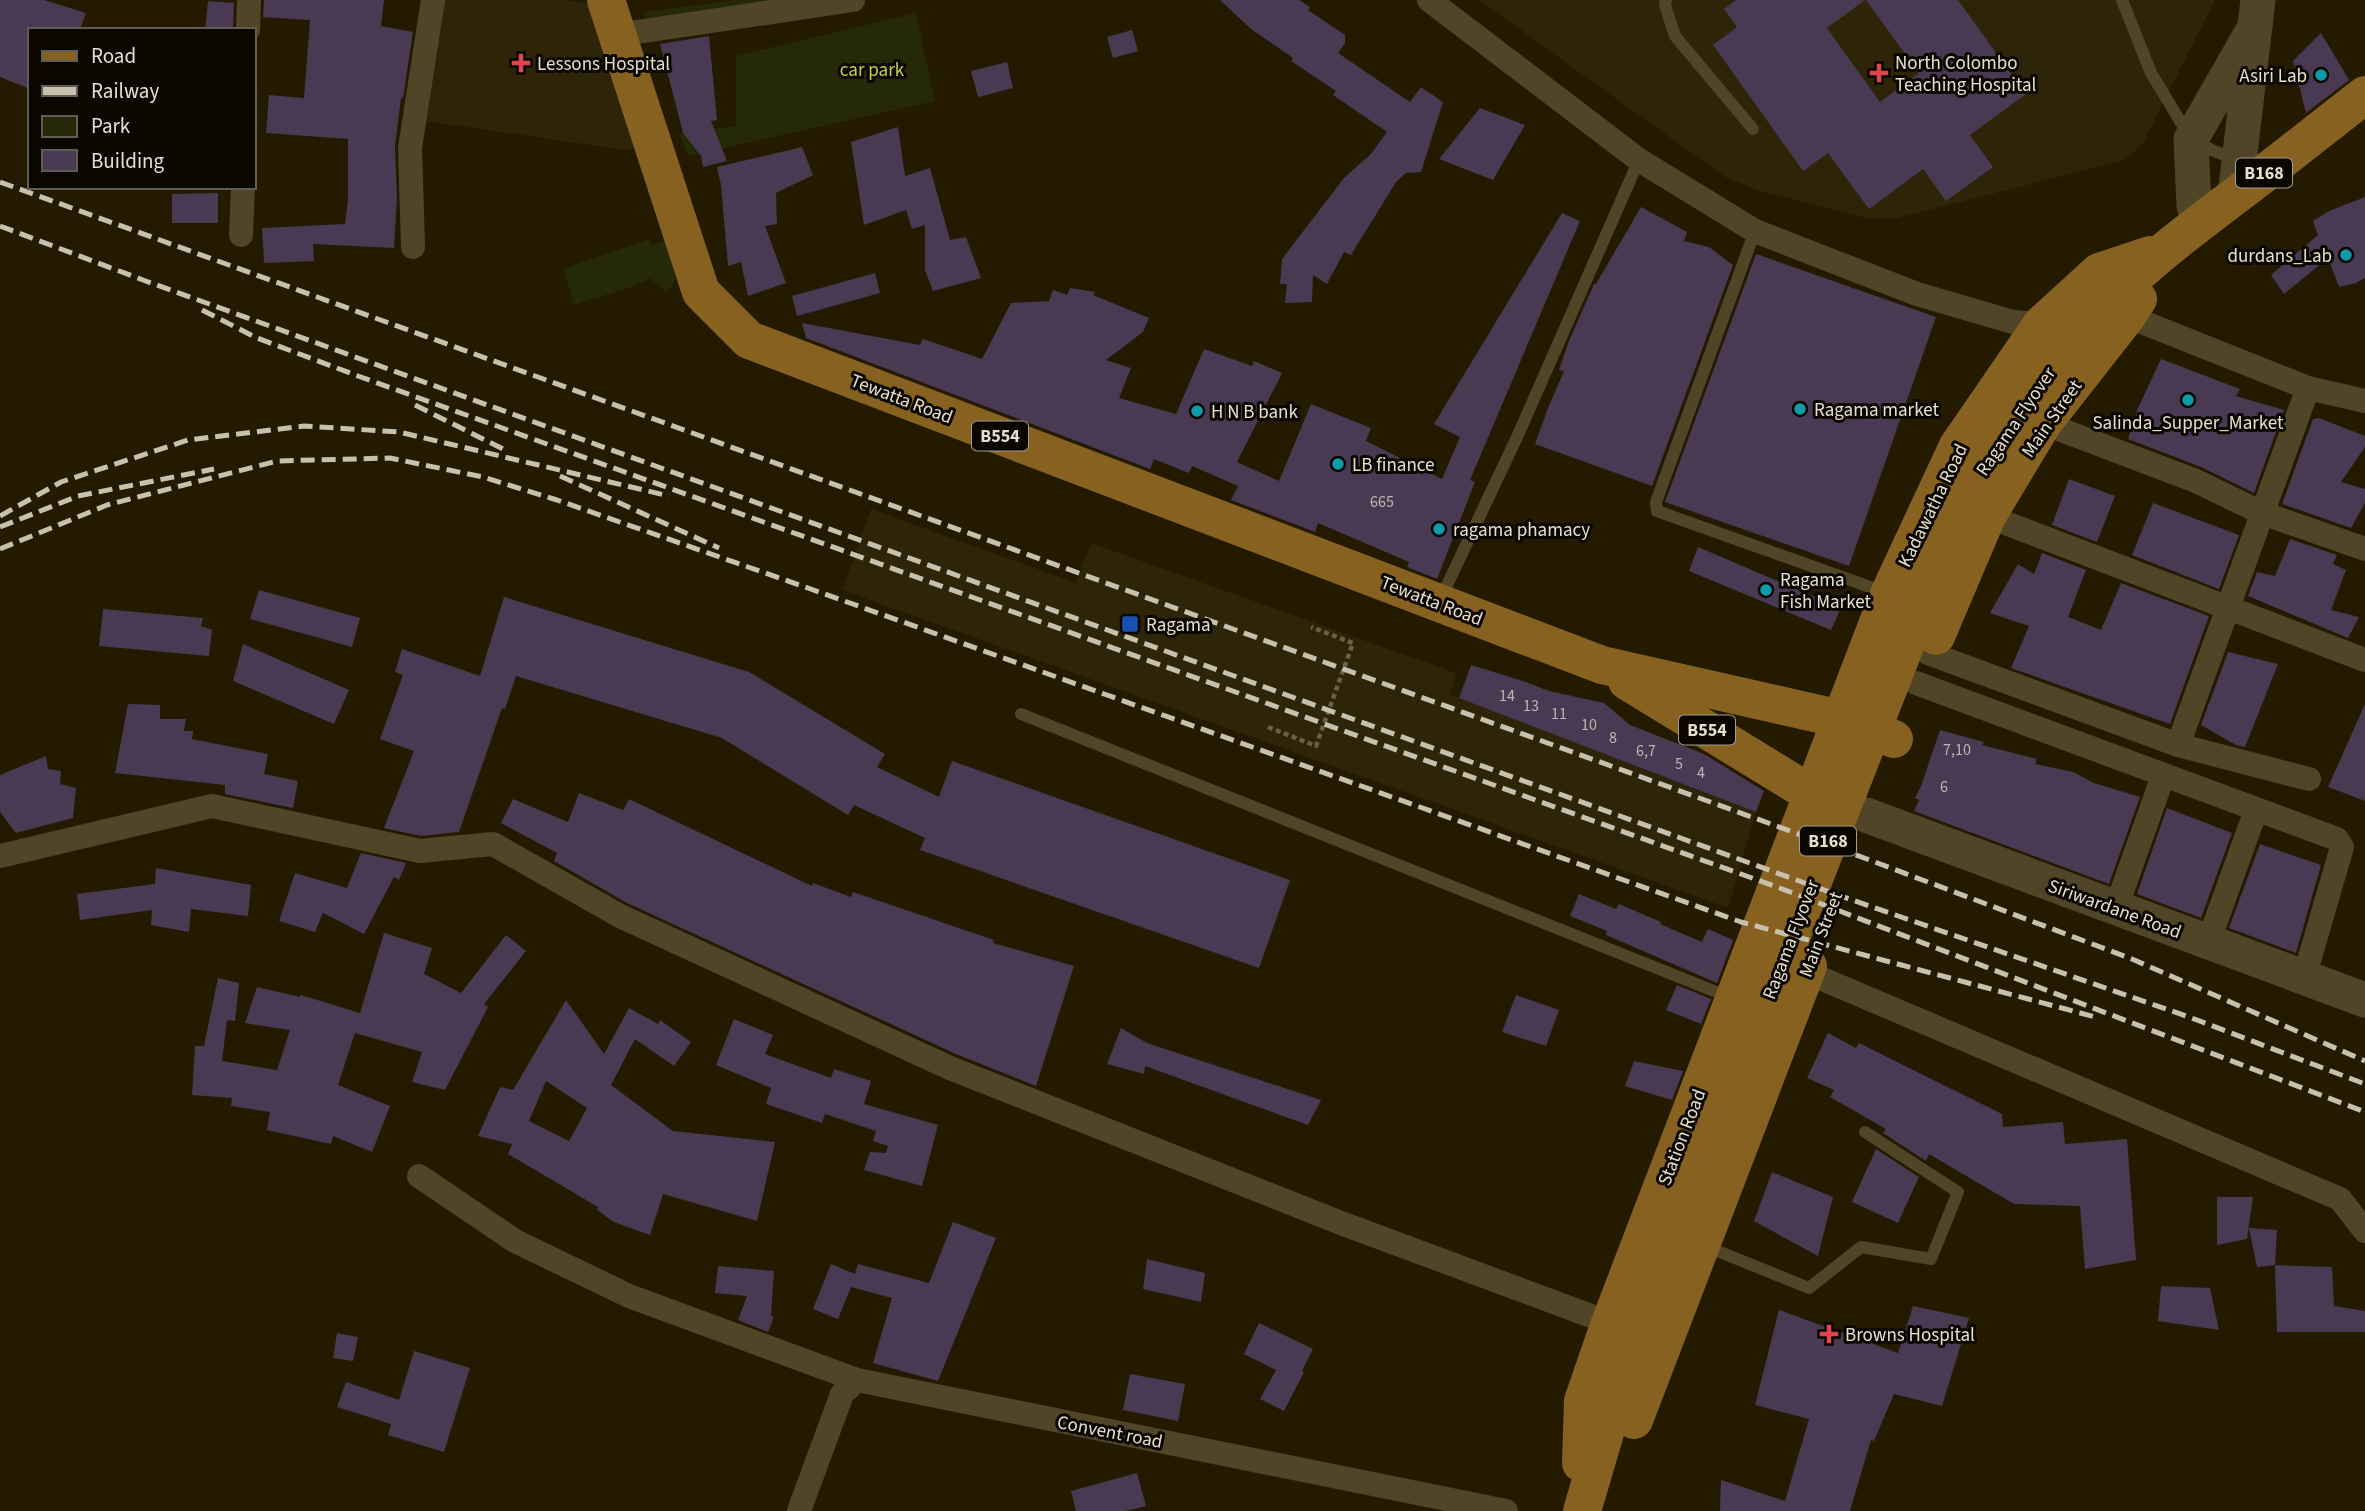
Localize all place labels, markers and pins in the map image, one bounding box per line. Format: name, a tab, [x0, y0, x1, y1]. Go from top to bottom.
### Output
place label: North Colombo Teaching Hospital	[1895, 50, 2037, 99]
place label: Lessons Hospital	[537, 51, 670, 78]
marker: Lessons Hospital	[511, 53, 531, 73]
marker: North Colombo Teaching Hospital	[1869, 63, 1889, 83]
place label: Asiri Lab	[2239, 63, 2307, 90]
marker: Asiri Lab	[2313, 67, 2329, 83]
place label: durdans_Lab	[2227, 243, 2332, 270]
marker: durdans_Lab	[2338, 247, 2354, 263]
marker: Salinda_Supper_Market	[2180, 392, 2196, 408]
place label: Ragama market	[1814, 397, 1940, 424]
place label: H N B bank	[1211, 399, 1298, 426]
marker: Ragama market	[1792, 401, 1808, 417]
marker: H N B bank	[1189, 403, 1205, 419]
place label: Salinda_Supper_Market	[2092, 410, 2284, 437]
place label: LB finance	[1352, 452, 1434, 479]
marker: LB finance	[1330, 456, 1346, 472]
place label: ragama phamacy	[1453, 517, 1590, 544]
marker: ragama phamacy	[1431, 521, 1447, 537]
place label: Ragama Fish Market	[1780, 567, 1871, 616]
marker: Ragama Fish Market	[1758, 582, 1774, 598]
place label: Ragama	[1146, 612, 1211, 639]
marker: Ragama	[1120, 614, 1140, 634]
place label: Browns Hospital	[1845, 1322, 1975, 1349]
marker: Browns Hospital	[1819, 1324, 1839, 1344]

